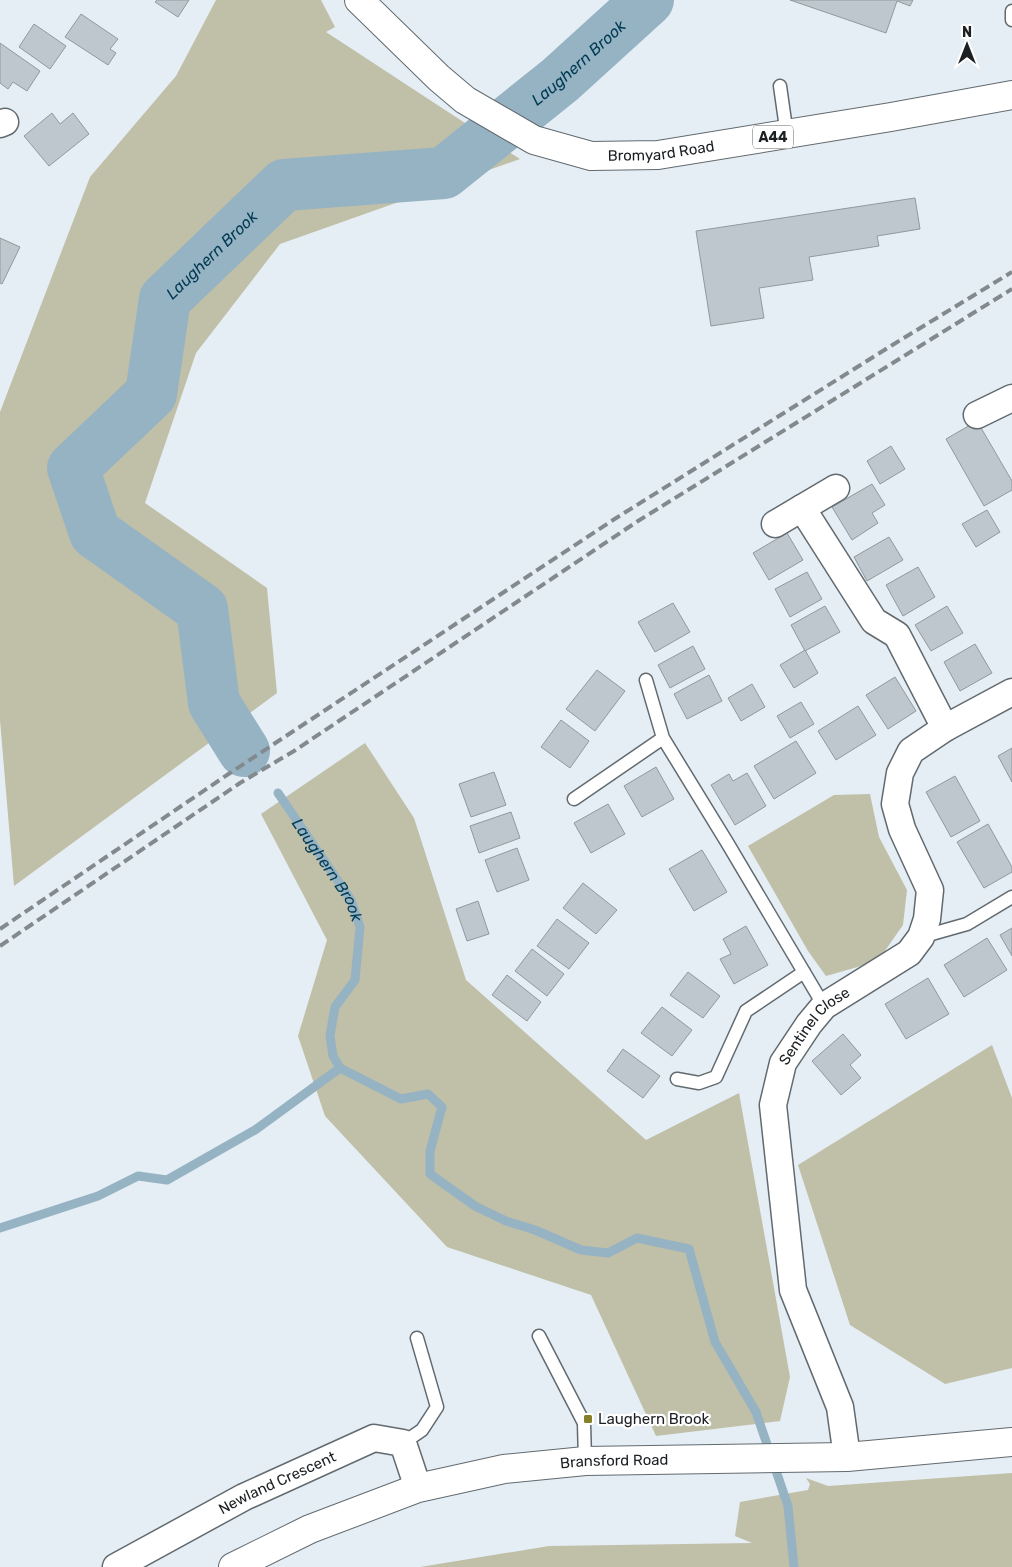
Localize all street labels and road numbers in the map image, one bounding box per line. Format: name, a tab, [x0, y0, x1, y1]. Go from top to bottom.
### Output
road number: A44	[753, 125, 793, 148]
street label: Bromyard Road	[607, 137, 716, 165]
street label: Sentinel Close	[775, 983, 853, 1068]
street label: Newland Crescent	[215, 1447, 339, 1518]
street label: Bransford Road	[559, 1451, 669, 1472]

